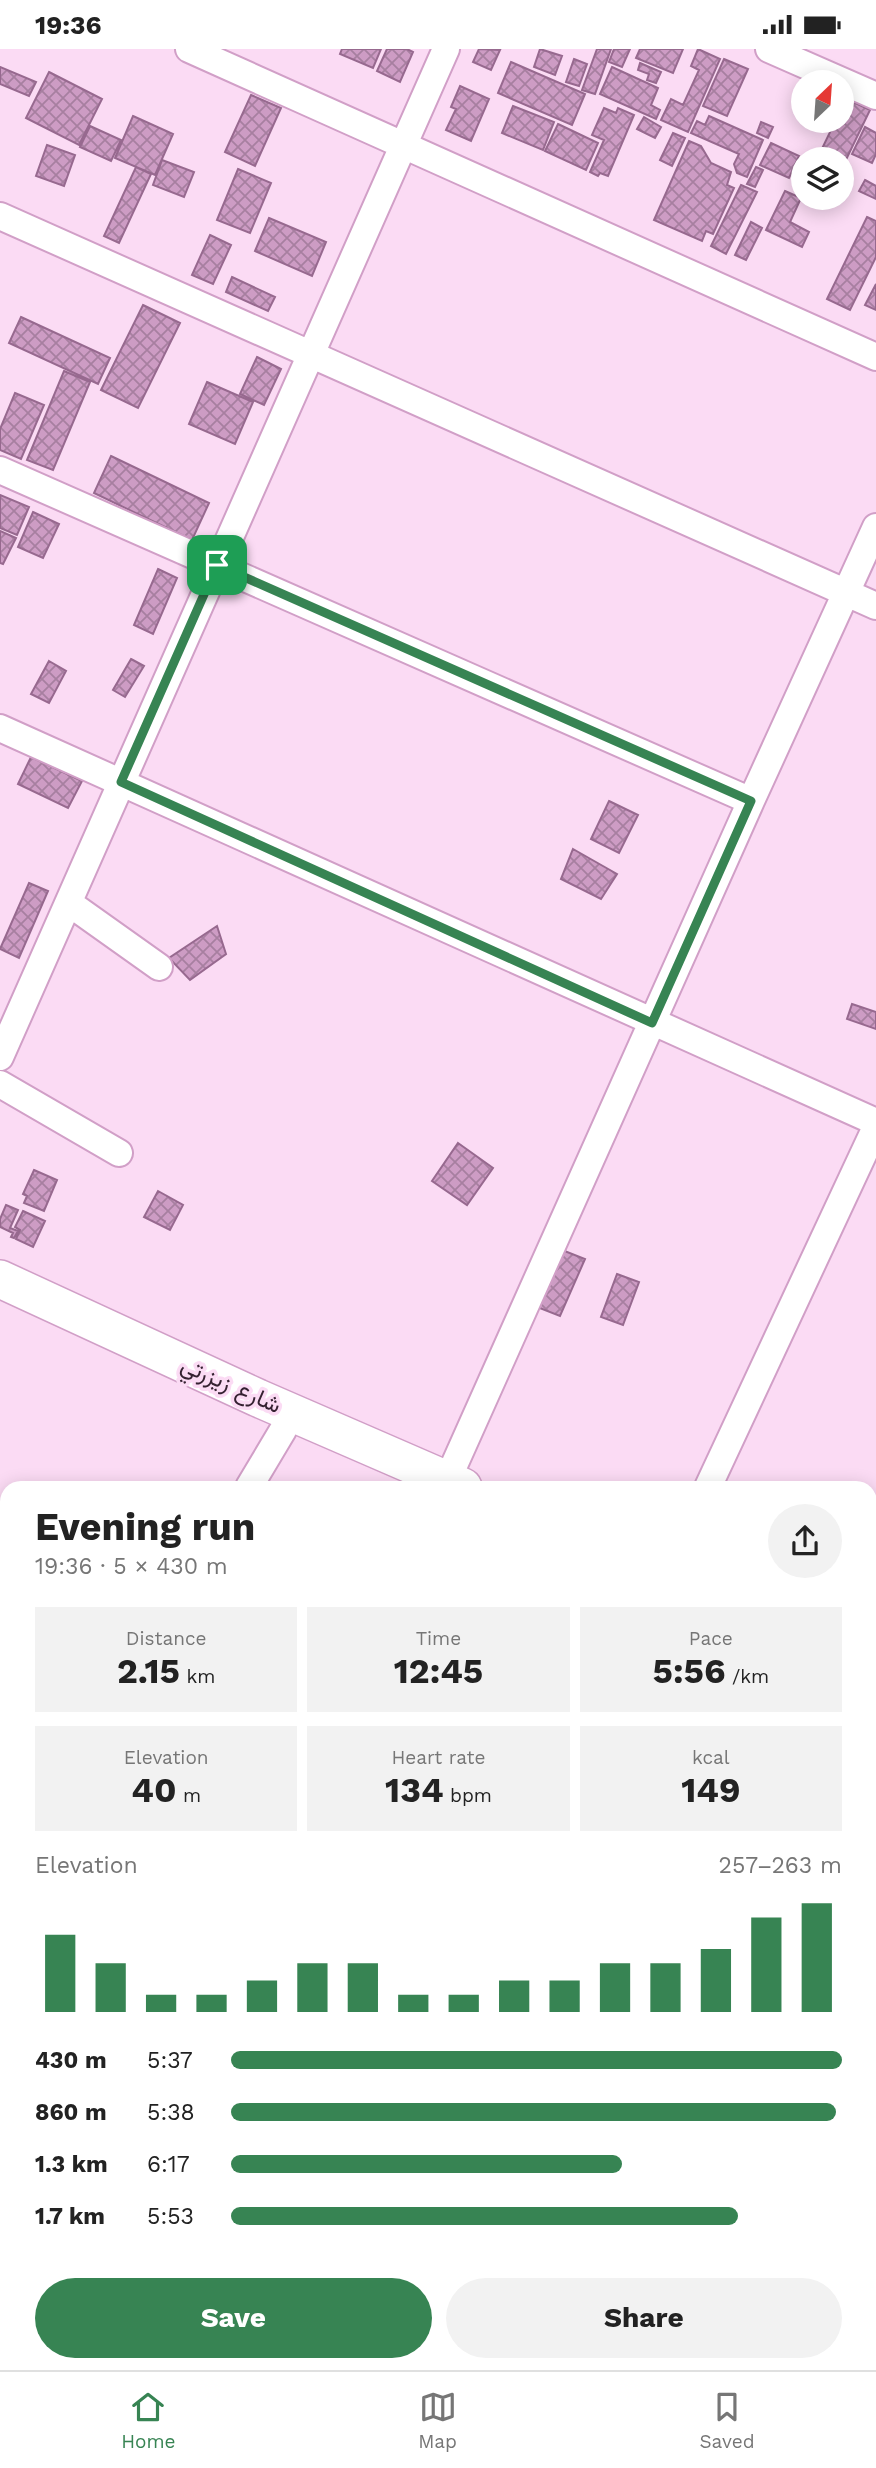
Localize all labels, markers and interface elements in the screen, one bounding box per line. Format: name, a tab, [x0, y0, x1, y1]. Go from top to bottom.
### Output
text: 19:36	[35, 10, 102, 40]
north arrow	[791, 70, 854, 133]
map controls	[791, 70, 854, 210]
button: layers	[791, 147, 854, 210]
pin	[187, 535, 247, 595]
icon: arrive	[198, 546, 236, 584]
street label: شارع زيزرتي	[175, 1351, 285, 1424]
button: share	[768, 1504, 842, 1578]
text: Evening run	[35, 1505, 255, 1549]
text: 19:36 · 5 × 430 m	[35, 1553, 228, 1580]
text: Distance	[126, 1627, 207, 1650]
text: Time	[416, 1627, 461, 1650]
text: Pace	[689, 1627, 733, 1650]
text: 2.15	[117, 1650, 180, 1692]
text: 12:45	[394, 1650, 483, 1692]
text: 5:56	[653, 1650, 725, 1692]
text: km	[180, 1665, 215, 1688]
text: /km	[725, 1665, 769, 1688]
text: Elevation	[124, 1746, 209, 1769]
text: Heart rate	[392, 1746, 485, 1769]
text: kcal	[692, 1746, 730, 1769]
text: 40	[131, 1769, 176, 1811]
text: 134	[385, 1769, 444, 1811]
text: 149	[681, 1769, 740, 1811]
text: m	[176, 1784, 201, 1807]
text: bpm	[444, 1784, 492, 1807]
text: Elevation	[35, 1852, 138, 1879]
text: 257–263 m	[719, 1852, 842, 1879]
text: 430 m	[35, 2047, 107, 2074]
text: 5:37	[147, 2047, 193, 2074]
text: 860 m	[35, 2099, 107, 2126]
text: 5:38	[147, 2099, 195, 2126]
text: 1.3 km	[35, 2151, 108, 2178]
text: 6:17	[147, 2151, 190, 2178]
text: 1.7 km	[35, 2203, 105, 2230]
text: 5:53	[147, 2203, 194, 2230]
button: Save	[35, 2278, 432, 2358]
button: Share	[446, 2278, 842, 2358]
tab: Home	[121, 2388, 176, 2453]
tab: Map	[418, 2388, 457, 2453]
tab: Saved	[699, 2388, 755, 2453]

